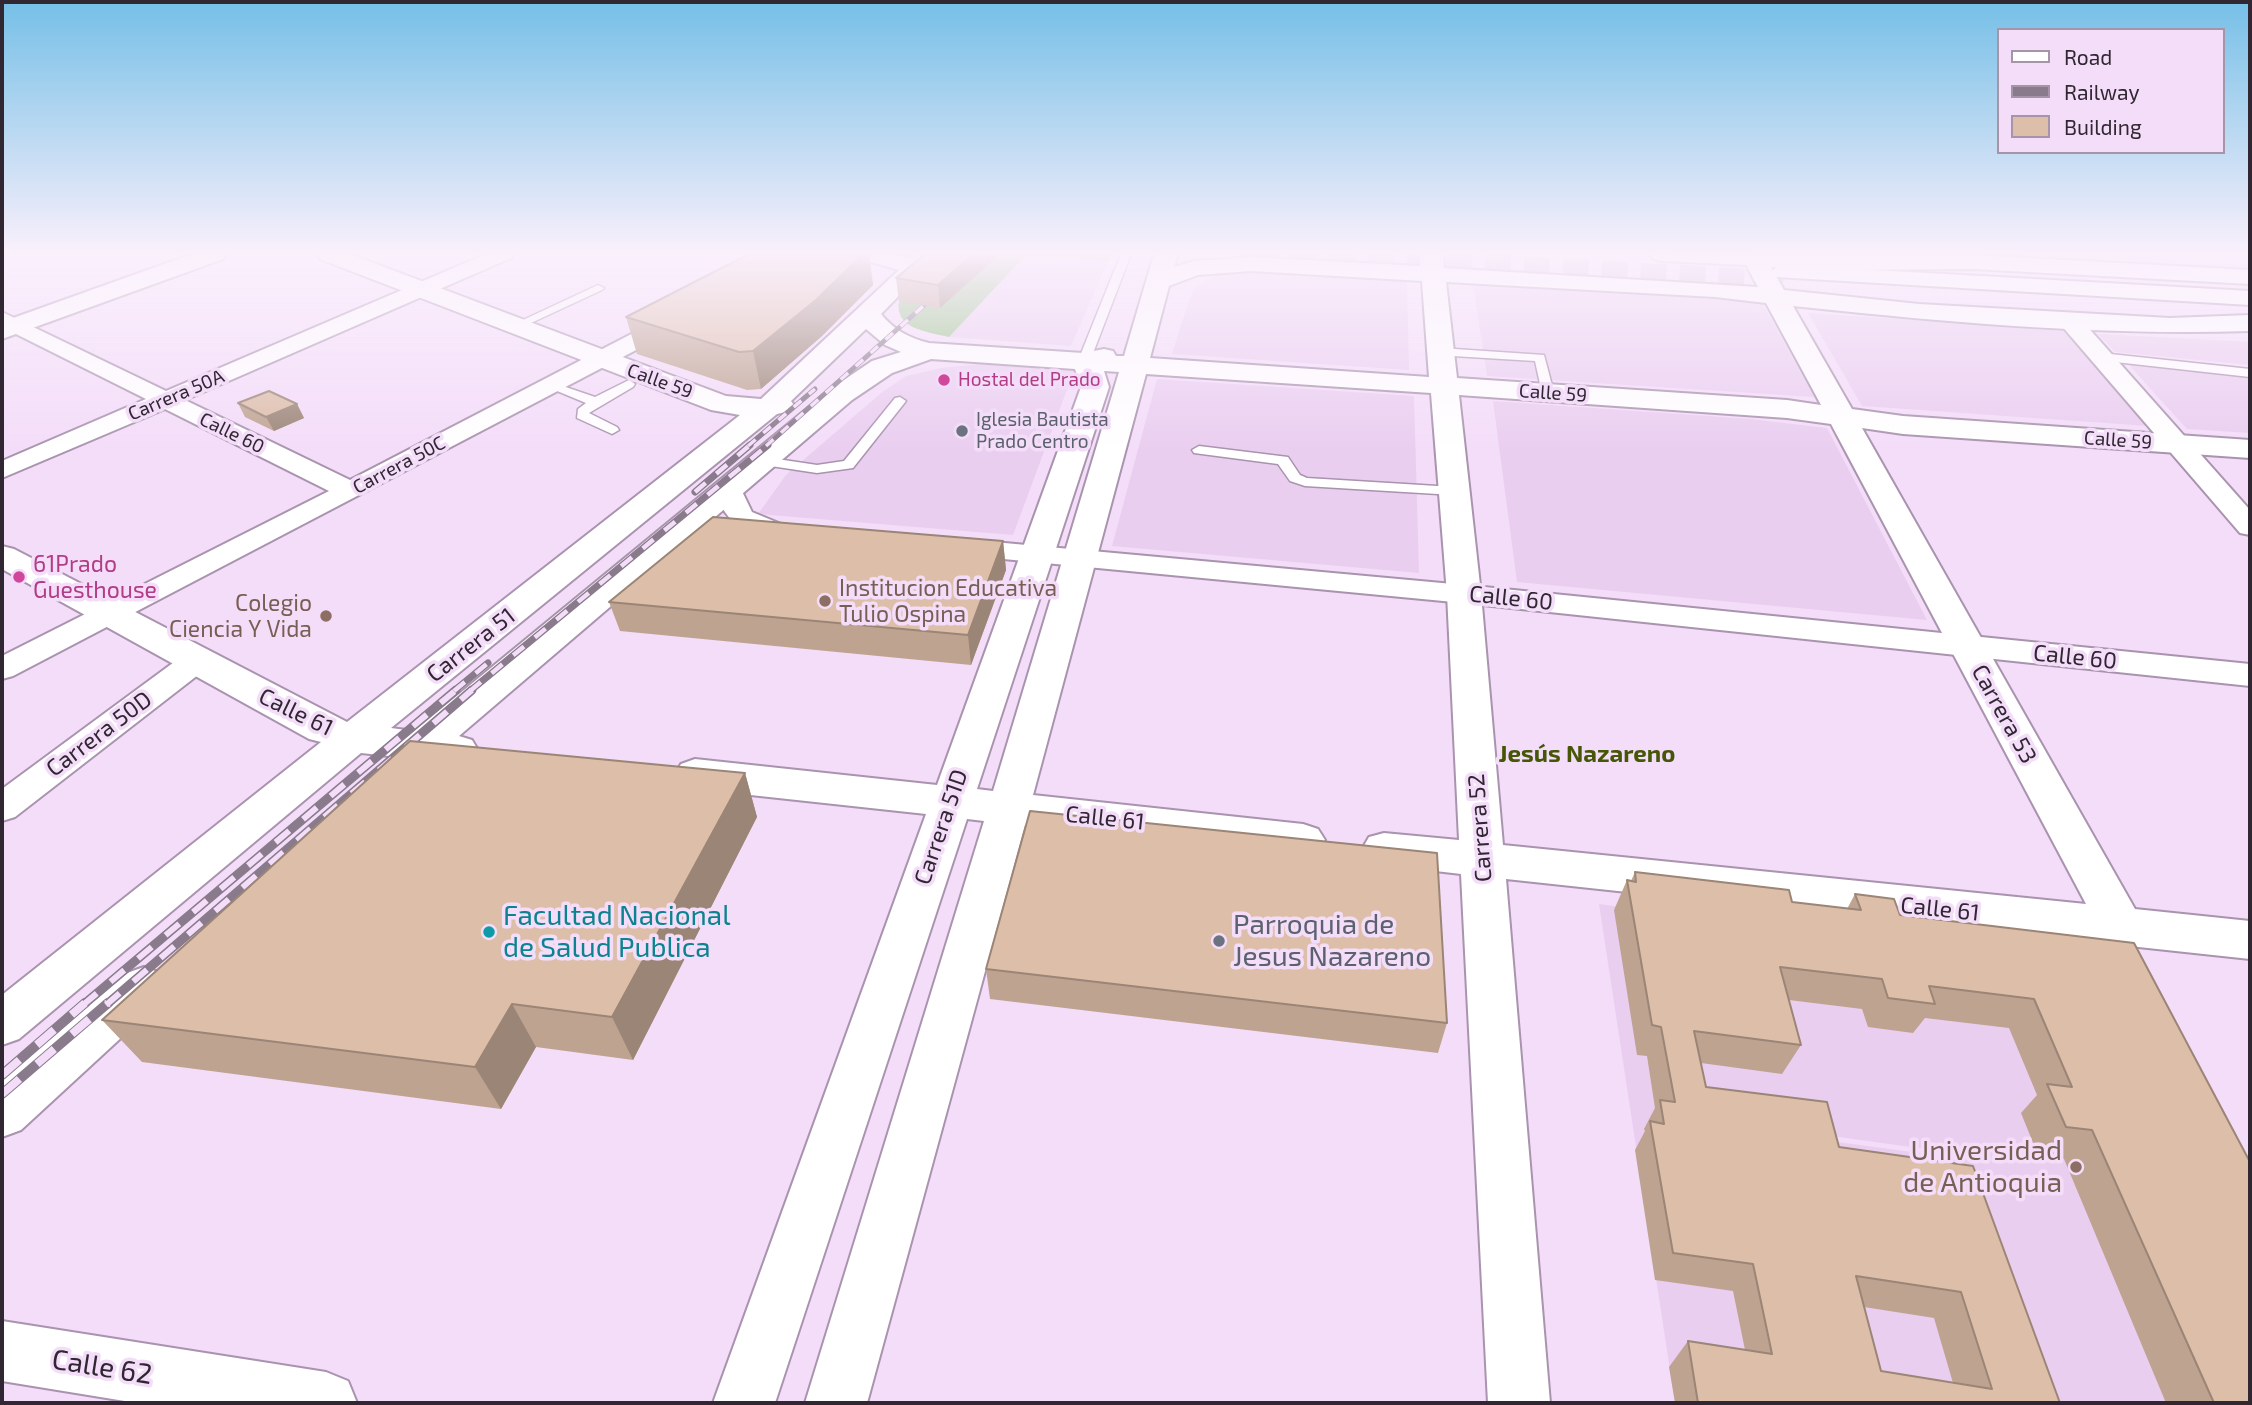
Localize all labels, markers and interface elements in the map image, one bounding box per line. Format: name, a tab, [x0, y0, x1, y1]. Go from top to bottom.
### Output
legend	[1996, 28, 2224, 154]
text: Road	[2064, 44, 2112, 69]
text: Railway	[2064, 79, 2140, 104]
text: Building	[2064, 114, 2142, 139]
street label: Calle 59	[624, 359, 696, 403]
street label: Carrera 50A	[125, 365, 227, 425]
place label: Hostal del Prado	[958, 369, 1101, 391]
marker: Hostal del Prado	[936, 372, 952, 388]
street label: Calle 59	[1518, 379, 1588, 407]
street label: Calle 60	[196, 408, 268, 458]
place label: Iglesia Bautista Prado Centro	[976, 409, 1109, 453]
marker: Iglesia Bautista Prado Centro	[954, 423, 970, 439]
street label: Calle 59	[2083, 426, 2153, 454]
street label: Carrera 50C	[349, 431, 449, 499]
place label: 61Prado Guesthouse	[33, 550, 157, 604]
marker: 61Prado Guesthouse	[11, 569, 27, 585]
place label: Institucion Educativa Tulio Ospina	[839, 574, 1057, 628]
street label: Calle 60	[1468, 580, 1554, 616]
place label: Colegio Ciencia Y Vida	[169, 589, 312, 643]
marker: Institucion Educativa Tulio Ospina	[817, 593, 833, 609]
street label: Carrera 51	[421, 602, 521, 688]
marker: Colegio Ciencia Y Vida	[318, 608, 334, 624]
street label: Calle 60	[2032, 639, 2118, 675]
street label: Carrera 53	[1966, 660, 2042, 768]
street label: Calle 61	[254, 682, 338, 742]
street label: Carrera 50D	[41, 685, 157, 783]
district label: Jesús Nazareno	[1499, 740, 1675, 768]
street label: Carrera 51D	[908, 766, 974, 888]
street label: Carrera 52	[1462, 773, 1498, 883]
street label: Calle 61	[1064, 800, 1146, 836]
street label: Calle 61	[1899, 891, 1981, 927]
place label: Facultad Nacional de Salud Publica	[503, 899, 731, 965]
place label: Parroquia de Jesus Nazareno	[1233, 908, 1431, 974]
marker: Facultad Nacional de Salud Publica	[481, 924, 497, 940]
marker: Parroquia de Jesus Nazareno	[1211, 933, 1227, 949]
place label: Universidad de Antioquia	[1903, 1134, 2062, 1200]
marker: Universidad de Antioquia	[2068, 1159, 2084, 1175]
street label: Calle 62	[49, 1343, 155, 1391]

